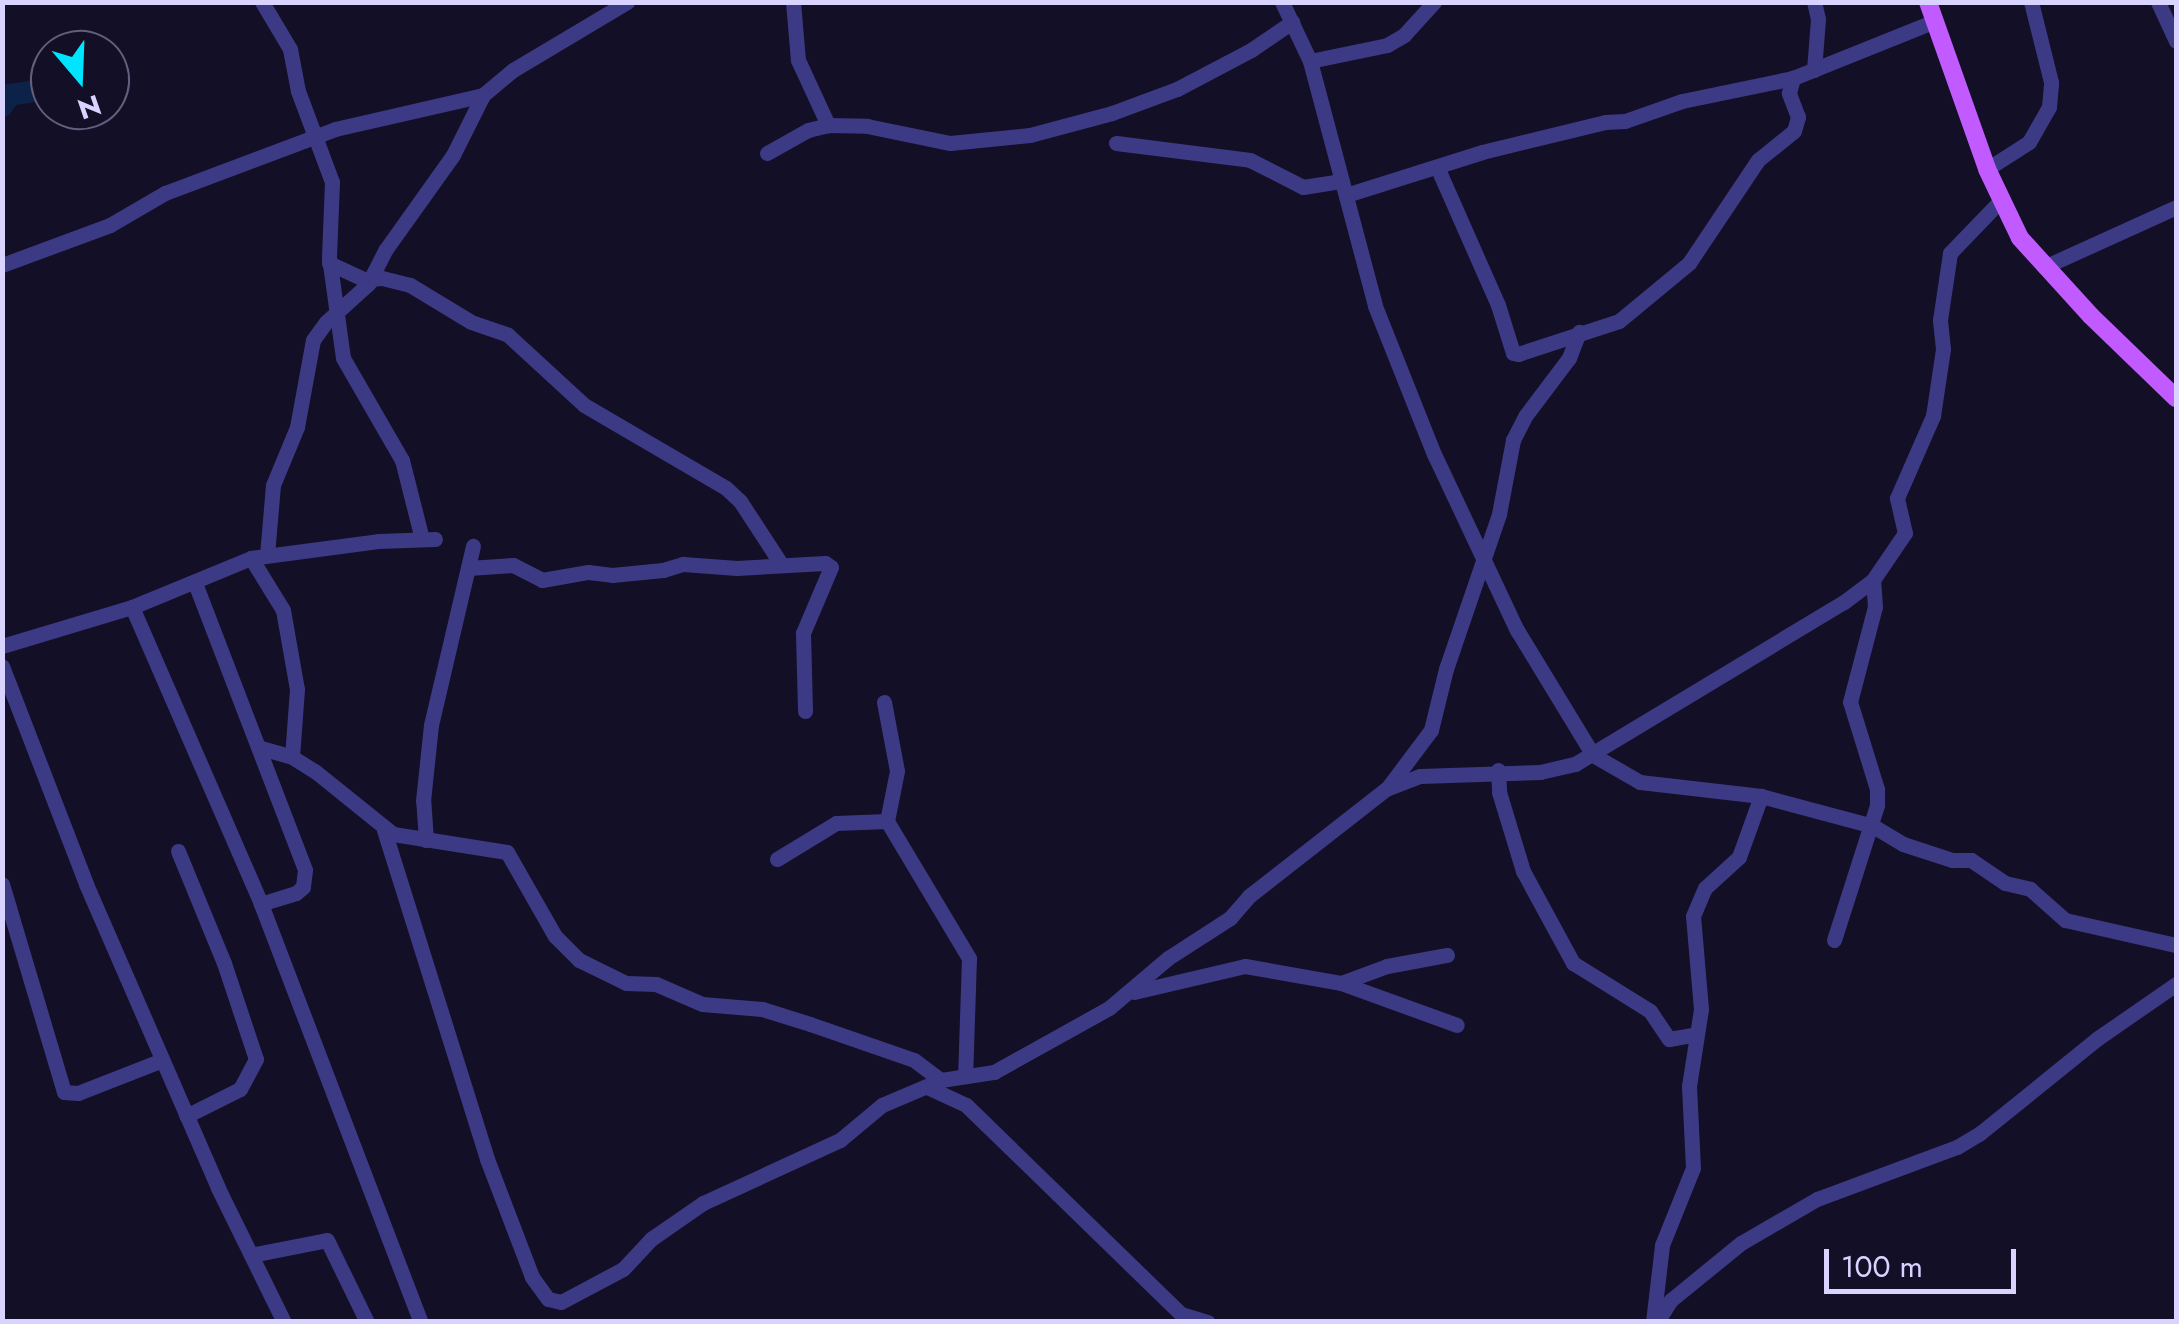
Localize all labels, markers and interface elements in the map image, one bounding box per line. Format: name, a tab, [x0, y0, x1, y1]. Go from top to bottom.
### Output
north arrow	[30, 30, 130, 130]
text: N	[72, 84, 106, 130]
scale bar	[1829, 1229, 2022, 1291]
text: 100 m	[1841, 1245, 1923, 1288]

